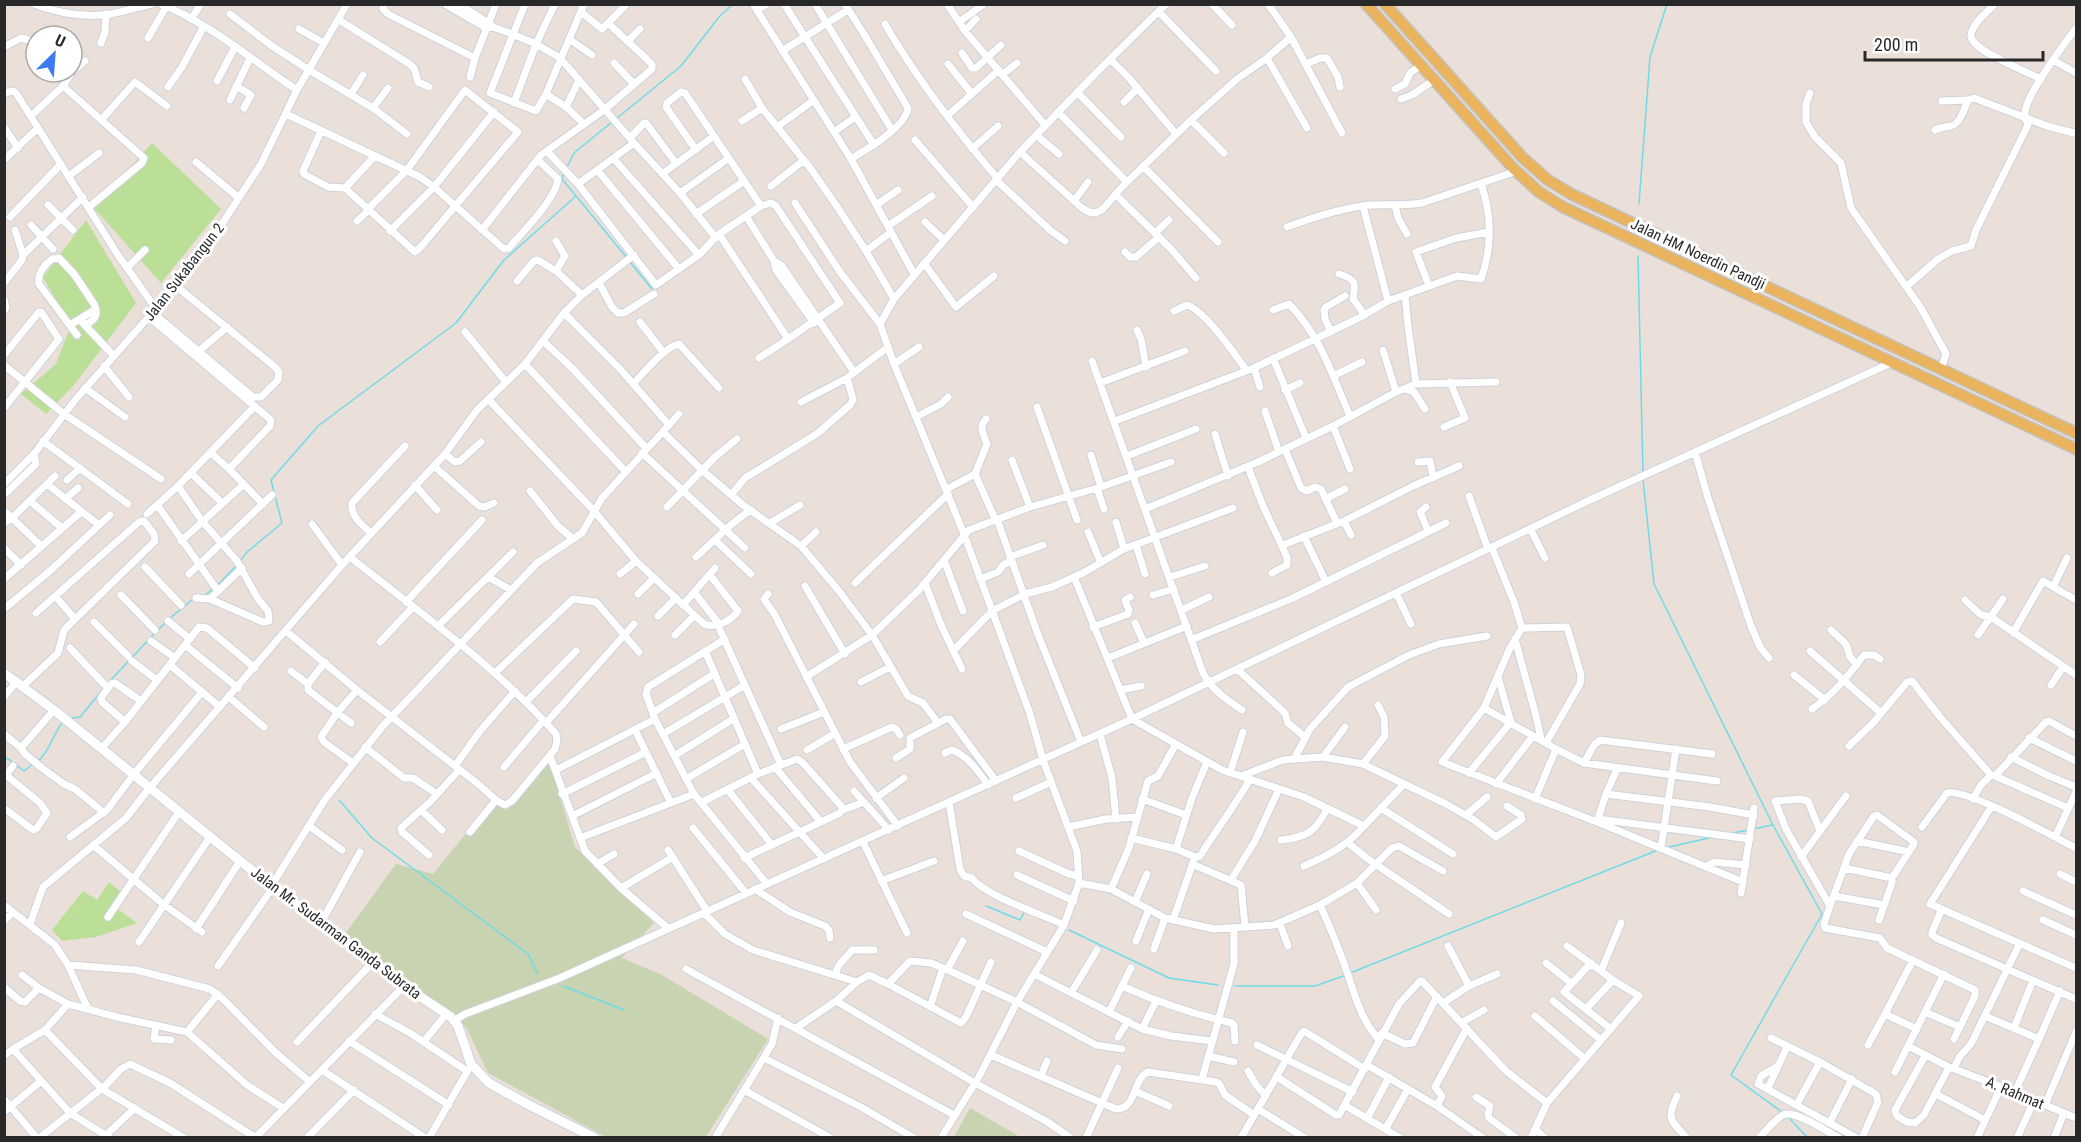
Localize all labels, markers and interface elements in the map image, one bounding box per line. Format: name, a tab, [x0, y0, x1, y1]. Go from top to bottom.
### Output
north arrow	[24, 24, 84, 84]
scale bar	[1865, 24, 2044, 62]
text: U	[52, 30, 68, 51]
text: 200 m	[1874, 34, 1918, 55]
street label: Jalan HM Noerdin Pandji	[1628, 215, 1768, 293]
street label: Jalan Sukabangun 2	[140, 219, 228, 325]
street label: Jalan Mr. Sudarman Ganda Subrata	[247, 863, 425, 1003]
street label: A. Rahmat	[1983, 1073, 2047, 1113]

